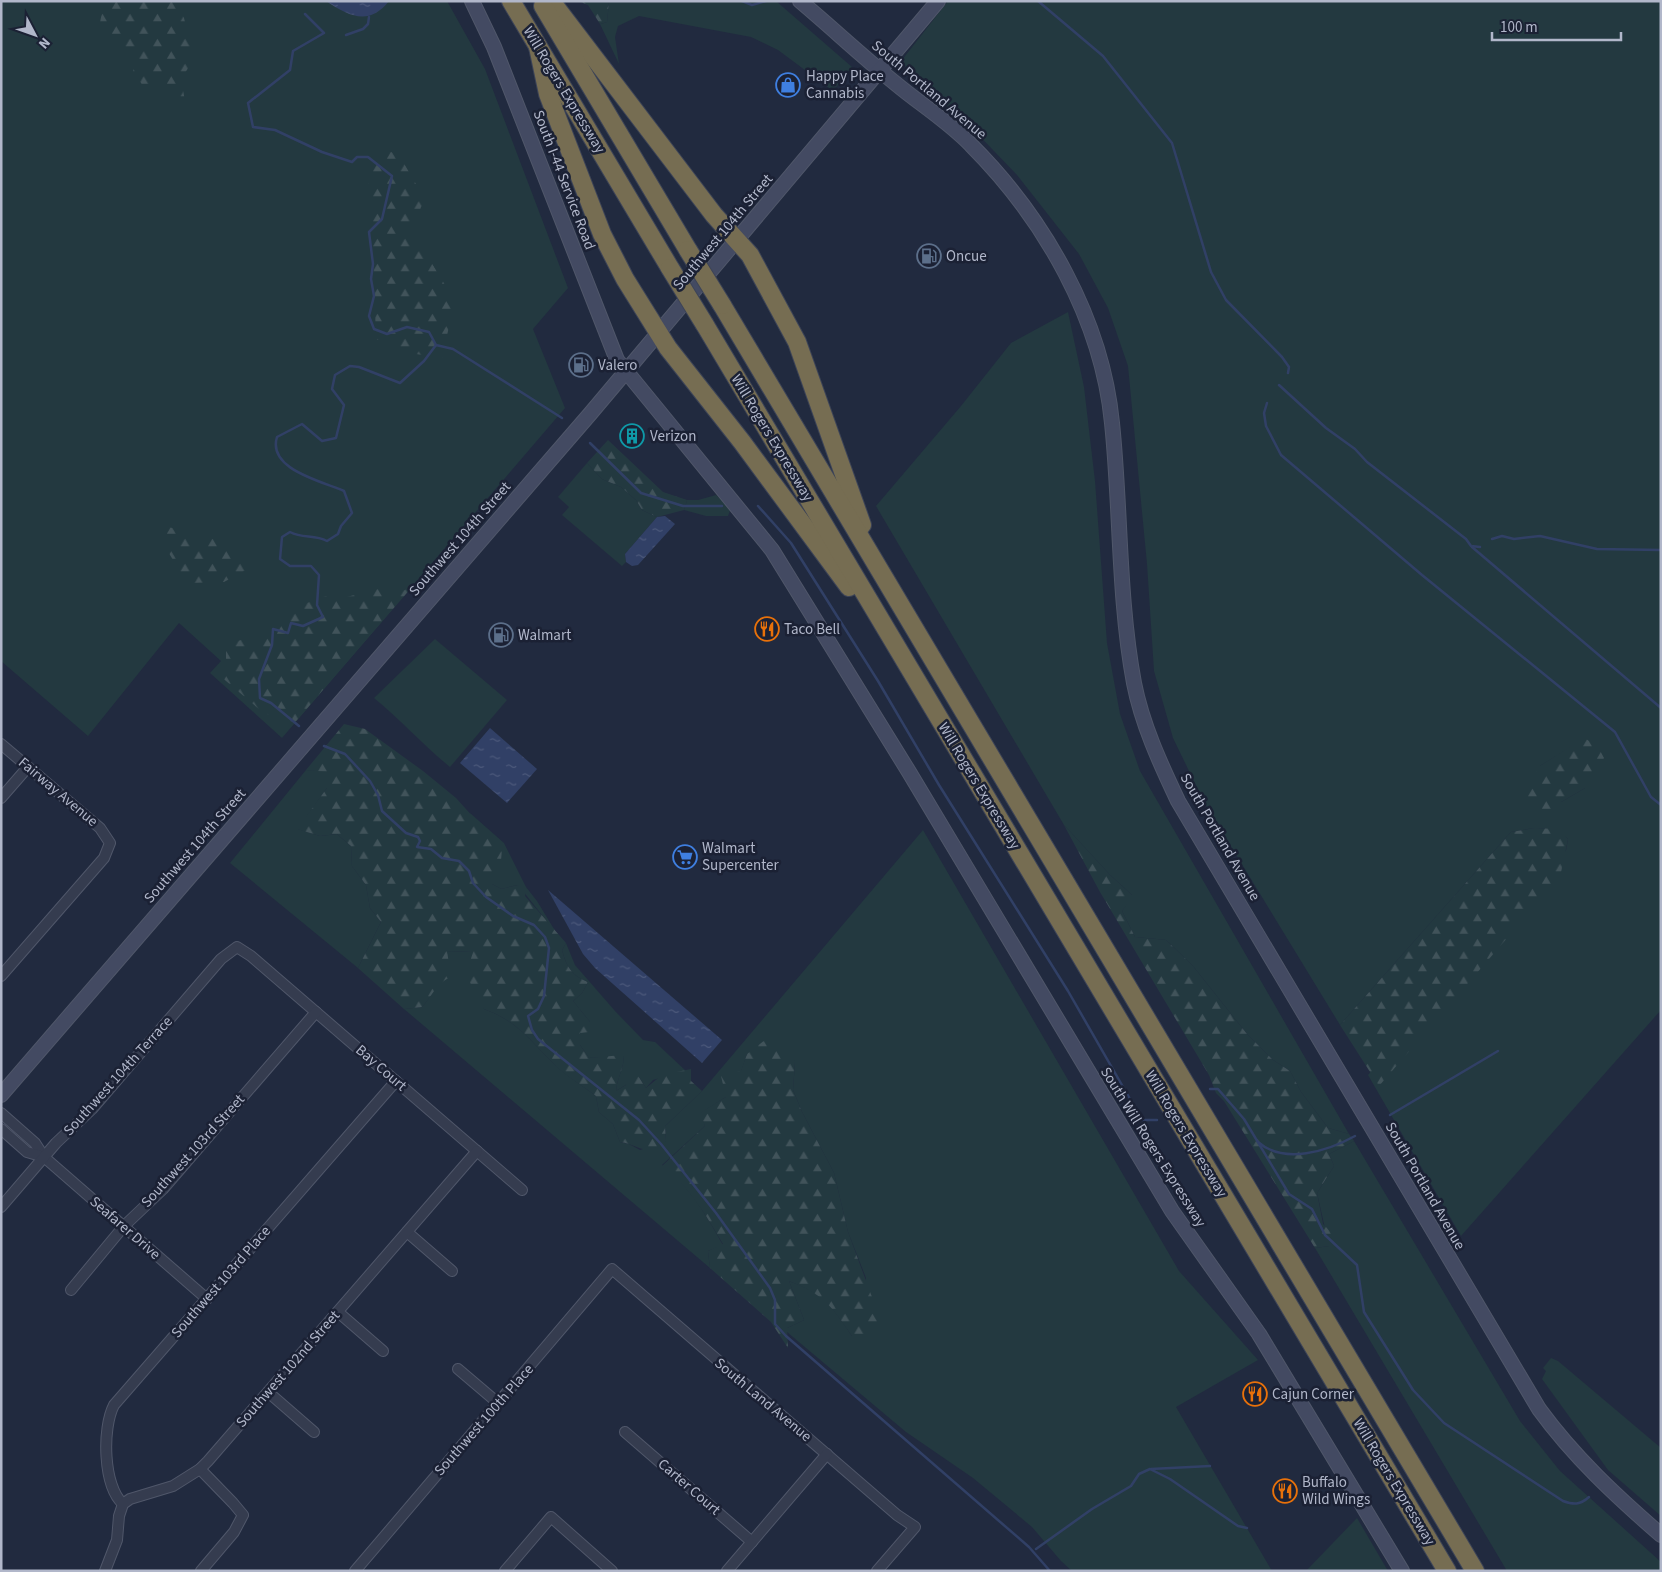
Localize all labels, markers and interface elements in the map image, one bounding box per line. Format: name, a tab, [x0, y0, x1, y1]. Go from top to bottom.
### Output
north arrow	[10, 10, 60, 60]
scale bar	[1492, 10, 1621, 42]
text: 100 m	[1500, 17, 1538, 38]
street label: Will Rogers Expressway	[518, 23, 610, 157]
text: N	[33, 33, 55, 53]
street label: South Portland Avenue	[867, 36, 991, 144]
place label: Happy Place Cannabis	[806, 66, 884, 104]
shop icon: Happy Place Cannabis	[775, 72, 801, 98]
street label: South I-44 Service Road	[528, 107, 600, 253]
street label: Southwest 104th Street	[668, 169, 778, 295]
fuel station icon: Oncue	[916, 243, 942, 269]
place label: Oncue	[946, 246, 987, 267]
fuel station icon: Valero	[568, 352, 594, 378]
place label: Valero	[598, 355, 637, 376]
street label: Will Rogers Expressway	[726, 371, 818, 505]
building icon: Verizon	[619, 423, 645, 449]
place label: Verizon	[650, 426, 696, 447]
street label: Southwest 104th Street	[404, 477, 516, 601]
restaurant icon: Taco Bell	[754, 616, 780, 642]
place label: Taco Bell	[784, 619, 840, 640]
fuel station icon: Walmart	[488, 622, 514, 648]
place label: Walmart	[518, 625, 571, 646]
street label: Will Rogers Expressway	[933, 719, 1025, 853]
street label: Fairway Avenue	[14, 752, 102, 832]
street label: South Portland Avenue	[1175, 769, 1265, 905]
street label: Southwest 104th Street	[139, 784, 251, 908]
place label: Walmart Supercenter	[702, 838, 779, 876]
supermarket icon: Walmart Supercenter	[672, 844, 698, 870]
street label: Southwest 104th Terrace	[59, 1012, 177, 1140]
street label: Bay Court	[351, 1040, 411, 1096]
street label: South Will Rogers Expressway	[1095, 1063, 1211, 1231]
street label: Will Rogers Expressway	[1140, 1067, 1232, 1201]
street label: Southwest 103rd Street	[136, 1090, 250, 1212]
street label: South Portland Avenue	[1380, 1118, 1470, 1254]
street label: Seafarer Drive	[85, 1191, 165, 1265]
street label: Southwest 103rd Place	[166, 1221, 276, 1343]
street label: Southwest 102nd Street	[231, 1306, 345, 1432]
street label: South Land Avenue	[710, 1353, 816, 1447]
street label: Southwest 100th Place	[429, 1359, 539, 1481]
restaurant icon: Cajun Corner	[1242, 1381, 1268, 1407]
place label: Cajun Corner	[1272, 1384, 1355, 1405]
street label: Will Rogers Expressway	[1348, 1415, 1440, 1549]
street label: Carter Court	[653, 1454, 725, 1520]
place label: Buffalo Wild Wings	[1302, 1472, 1370, 1510]
restaurant icon: Buffalo Wild Wings	[1272, 1478, 1298, 1504]

